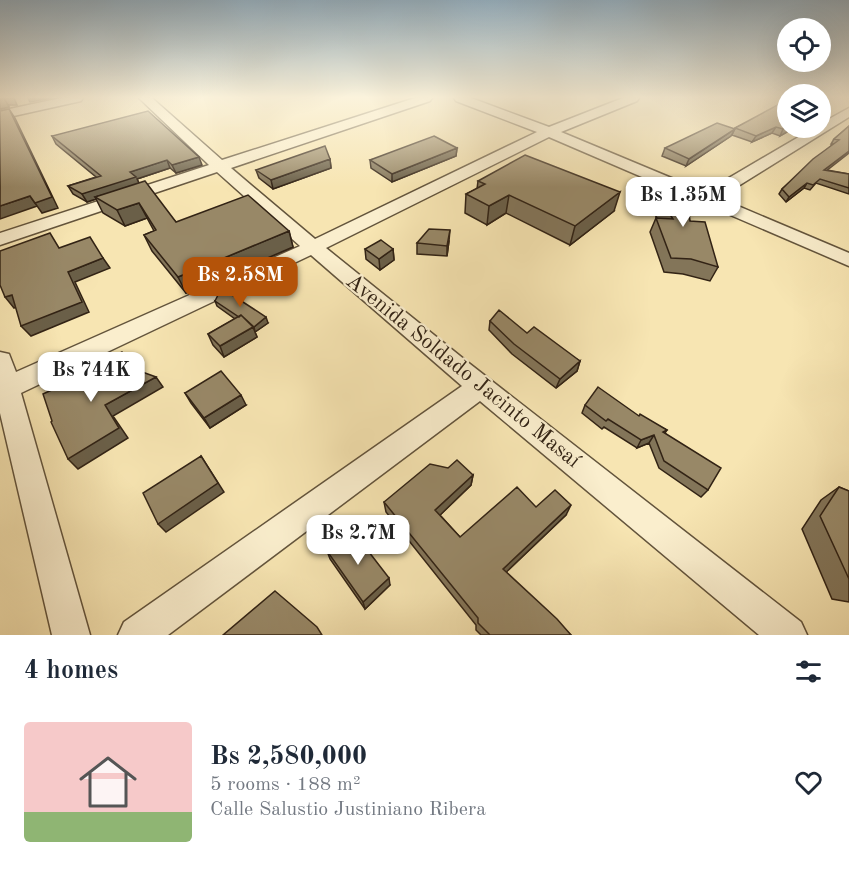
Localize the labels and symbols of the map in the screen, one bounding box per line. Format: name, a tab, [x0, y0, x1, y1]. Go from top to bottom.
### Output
pin: Bs 1.35M	[621, 177, 745, 228]
pin: Bs 2.58M	[178, 257, 302, 308]
street label: Avenida Soldado Jacinto Masaí	[342, 270, 585, 473]
pin: Bs 744K	[36, 352, 146, 403]
pin: Bs 2.7M	[303, 515, 413, 566]

